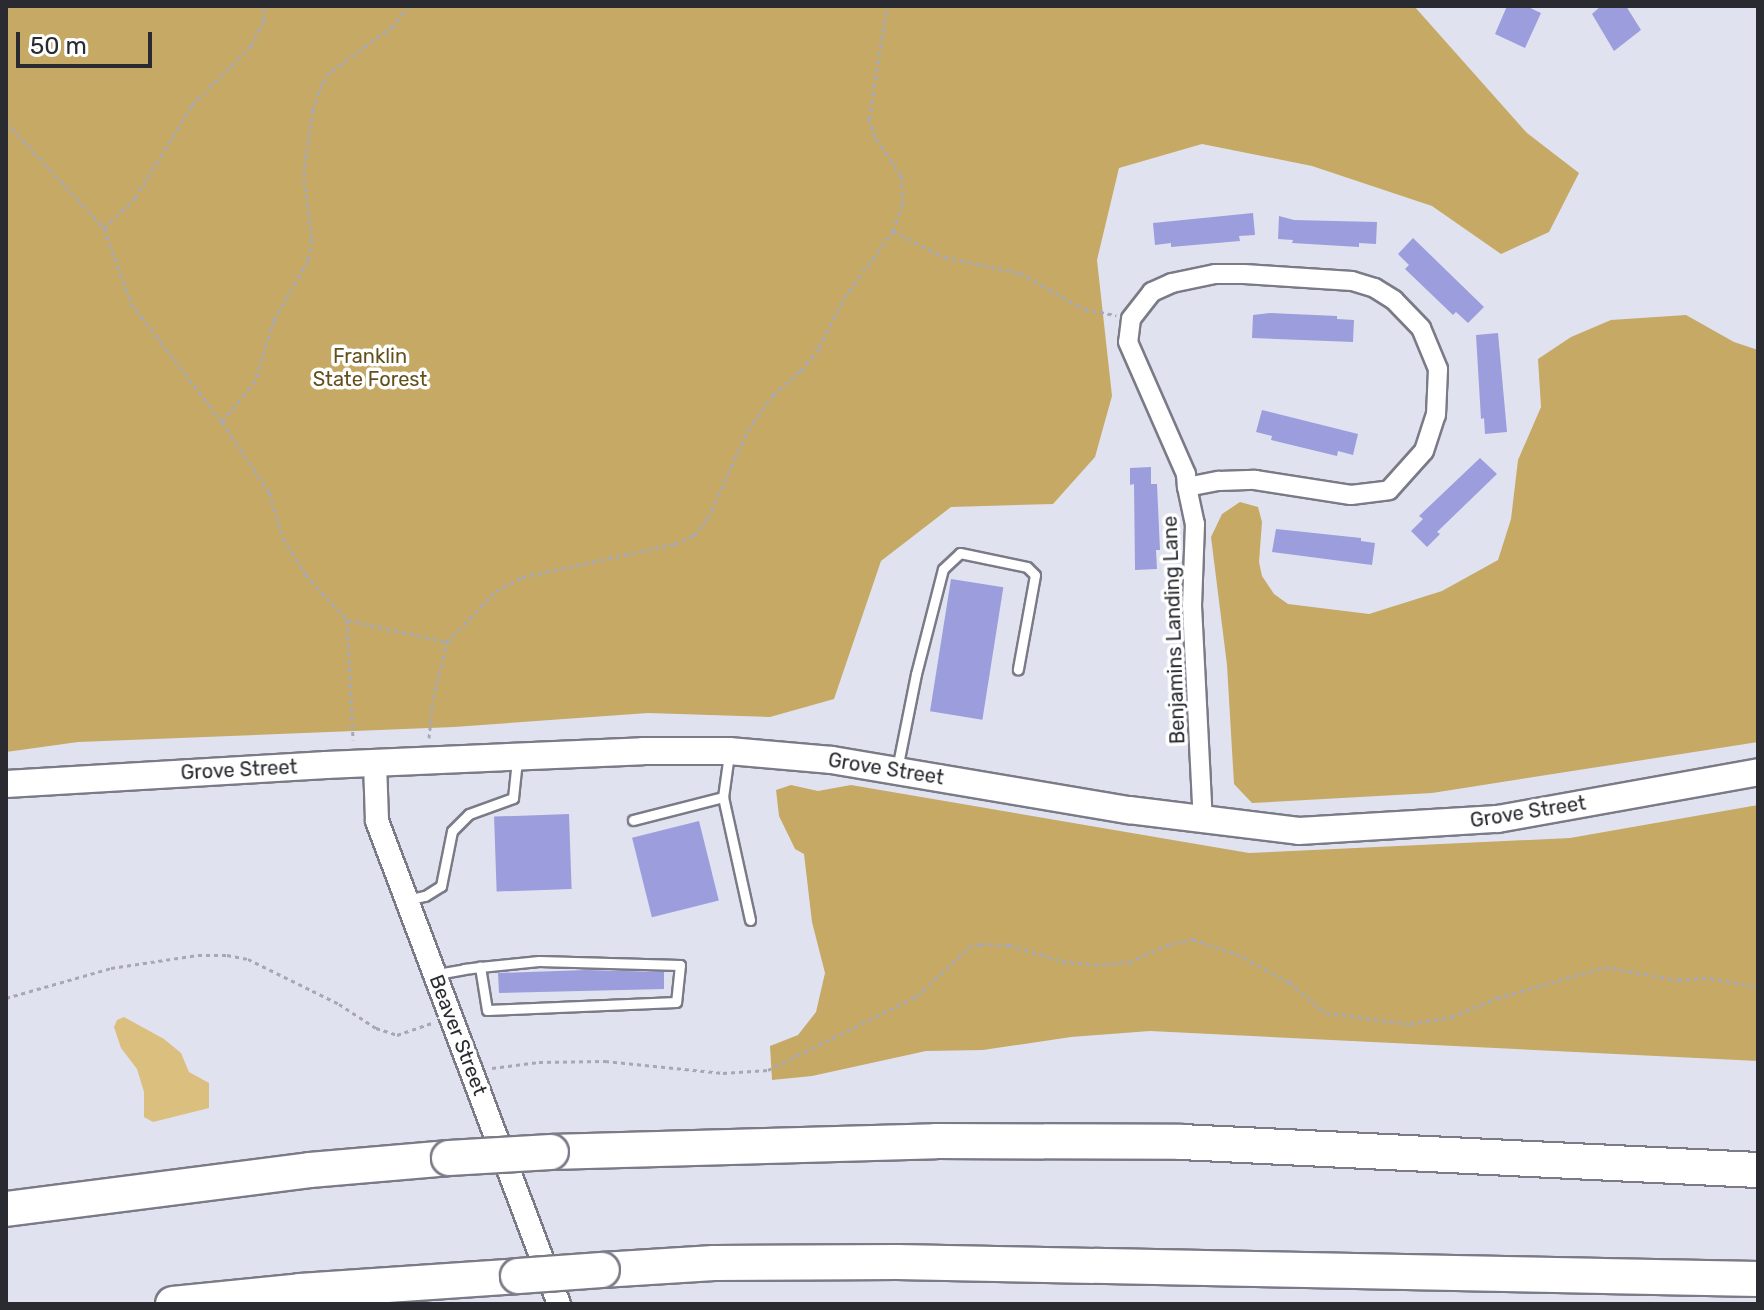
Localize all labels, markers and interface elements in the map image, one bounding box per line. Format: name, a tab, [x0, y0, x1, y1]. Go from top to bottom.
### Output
scale bar	[20, 16, 156, 66]
text: 50 m	[30, 32, 87, 60]
park label: Franklin State Forest	[313, 345, 427, 392]
street label: Benjamins Landing Lane	[1158, 515, 1190, 745]
street label: Grove Street	[826, 748, 946, 790]
street label: Grove Street	[180, 755, 298, 785]
street label: Grove Street	[1468, 791, 1588, 833]
street label: Beaver Street	[424, 971, 492, 1099]

